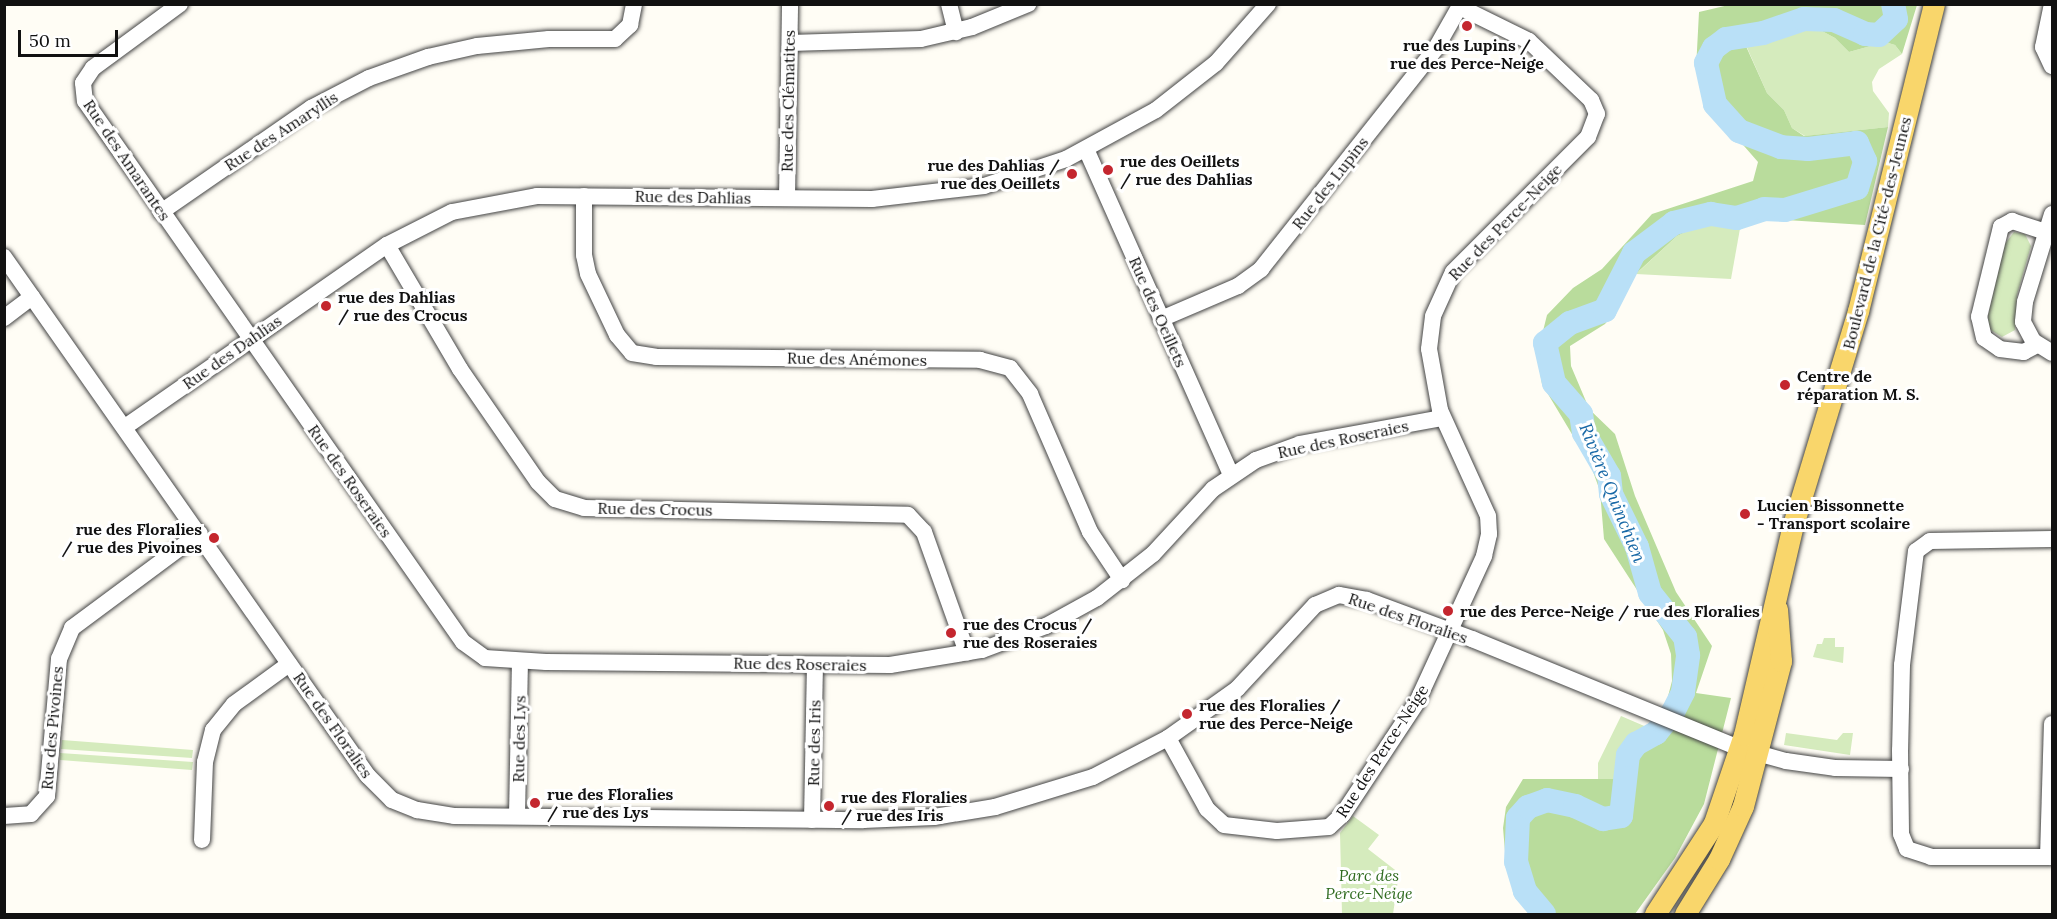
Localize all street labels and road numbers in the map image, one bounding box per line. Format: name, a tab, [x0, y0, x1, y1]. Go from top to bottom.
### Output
street label: Rue des Clématites	[777, 30, 799, 172]
street label: Rue des Amaryllis	[221, 87, 341, 175]
street label: Rue des Amarantes	[79, 96, 175, 224]
street label: Boulevard de la Cité-des-Jeunes	[1839, 115, 1915, 351]
street label: Rue des Lupins	[1288, 133, 1372, 233]
street label: Rue des Perce-Neige	[1444, 160, 1566, 284]
street label: Rue des Dahlias	[635, 186, 751, 208]
street label: Rue des Oeillets	[1125, 254, 1191, 370]
street label: Rue des Dahlias	[179, 311, 285, 393]
street label: Rue des Anémones	[787, 348, 927, 370]
street label: Rue des Roseraies	[1276, 416, 1410, 462]
street label: Rue des Roseraies	[304, 421, 396, 541]
street label: Rue des Crocus	[597, 498, 713, 520]
street label: Rue des Floralies	[1346, 589, 1470, 647]
street label: Rue des Roseraies	[733, 653, 867, 675]
street label: Rue des Pivoines	[37, 665, 67, 791]
street label: Rue des Floralies	[289, 668, 377, 782]
street label: Rue des Perce-Neige	[1332, 681, 1432, 821]
street label: Rue des Lys	[509, 695, 529, 783]
street label: Rue des Iris	[804, 700, 824, 786]

